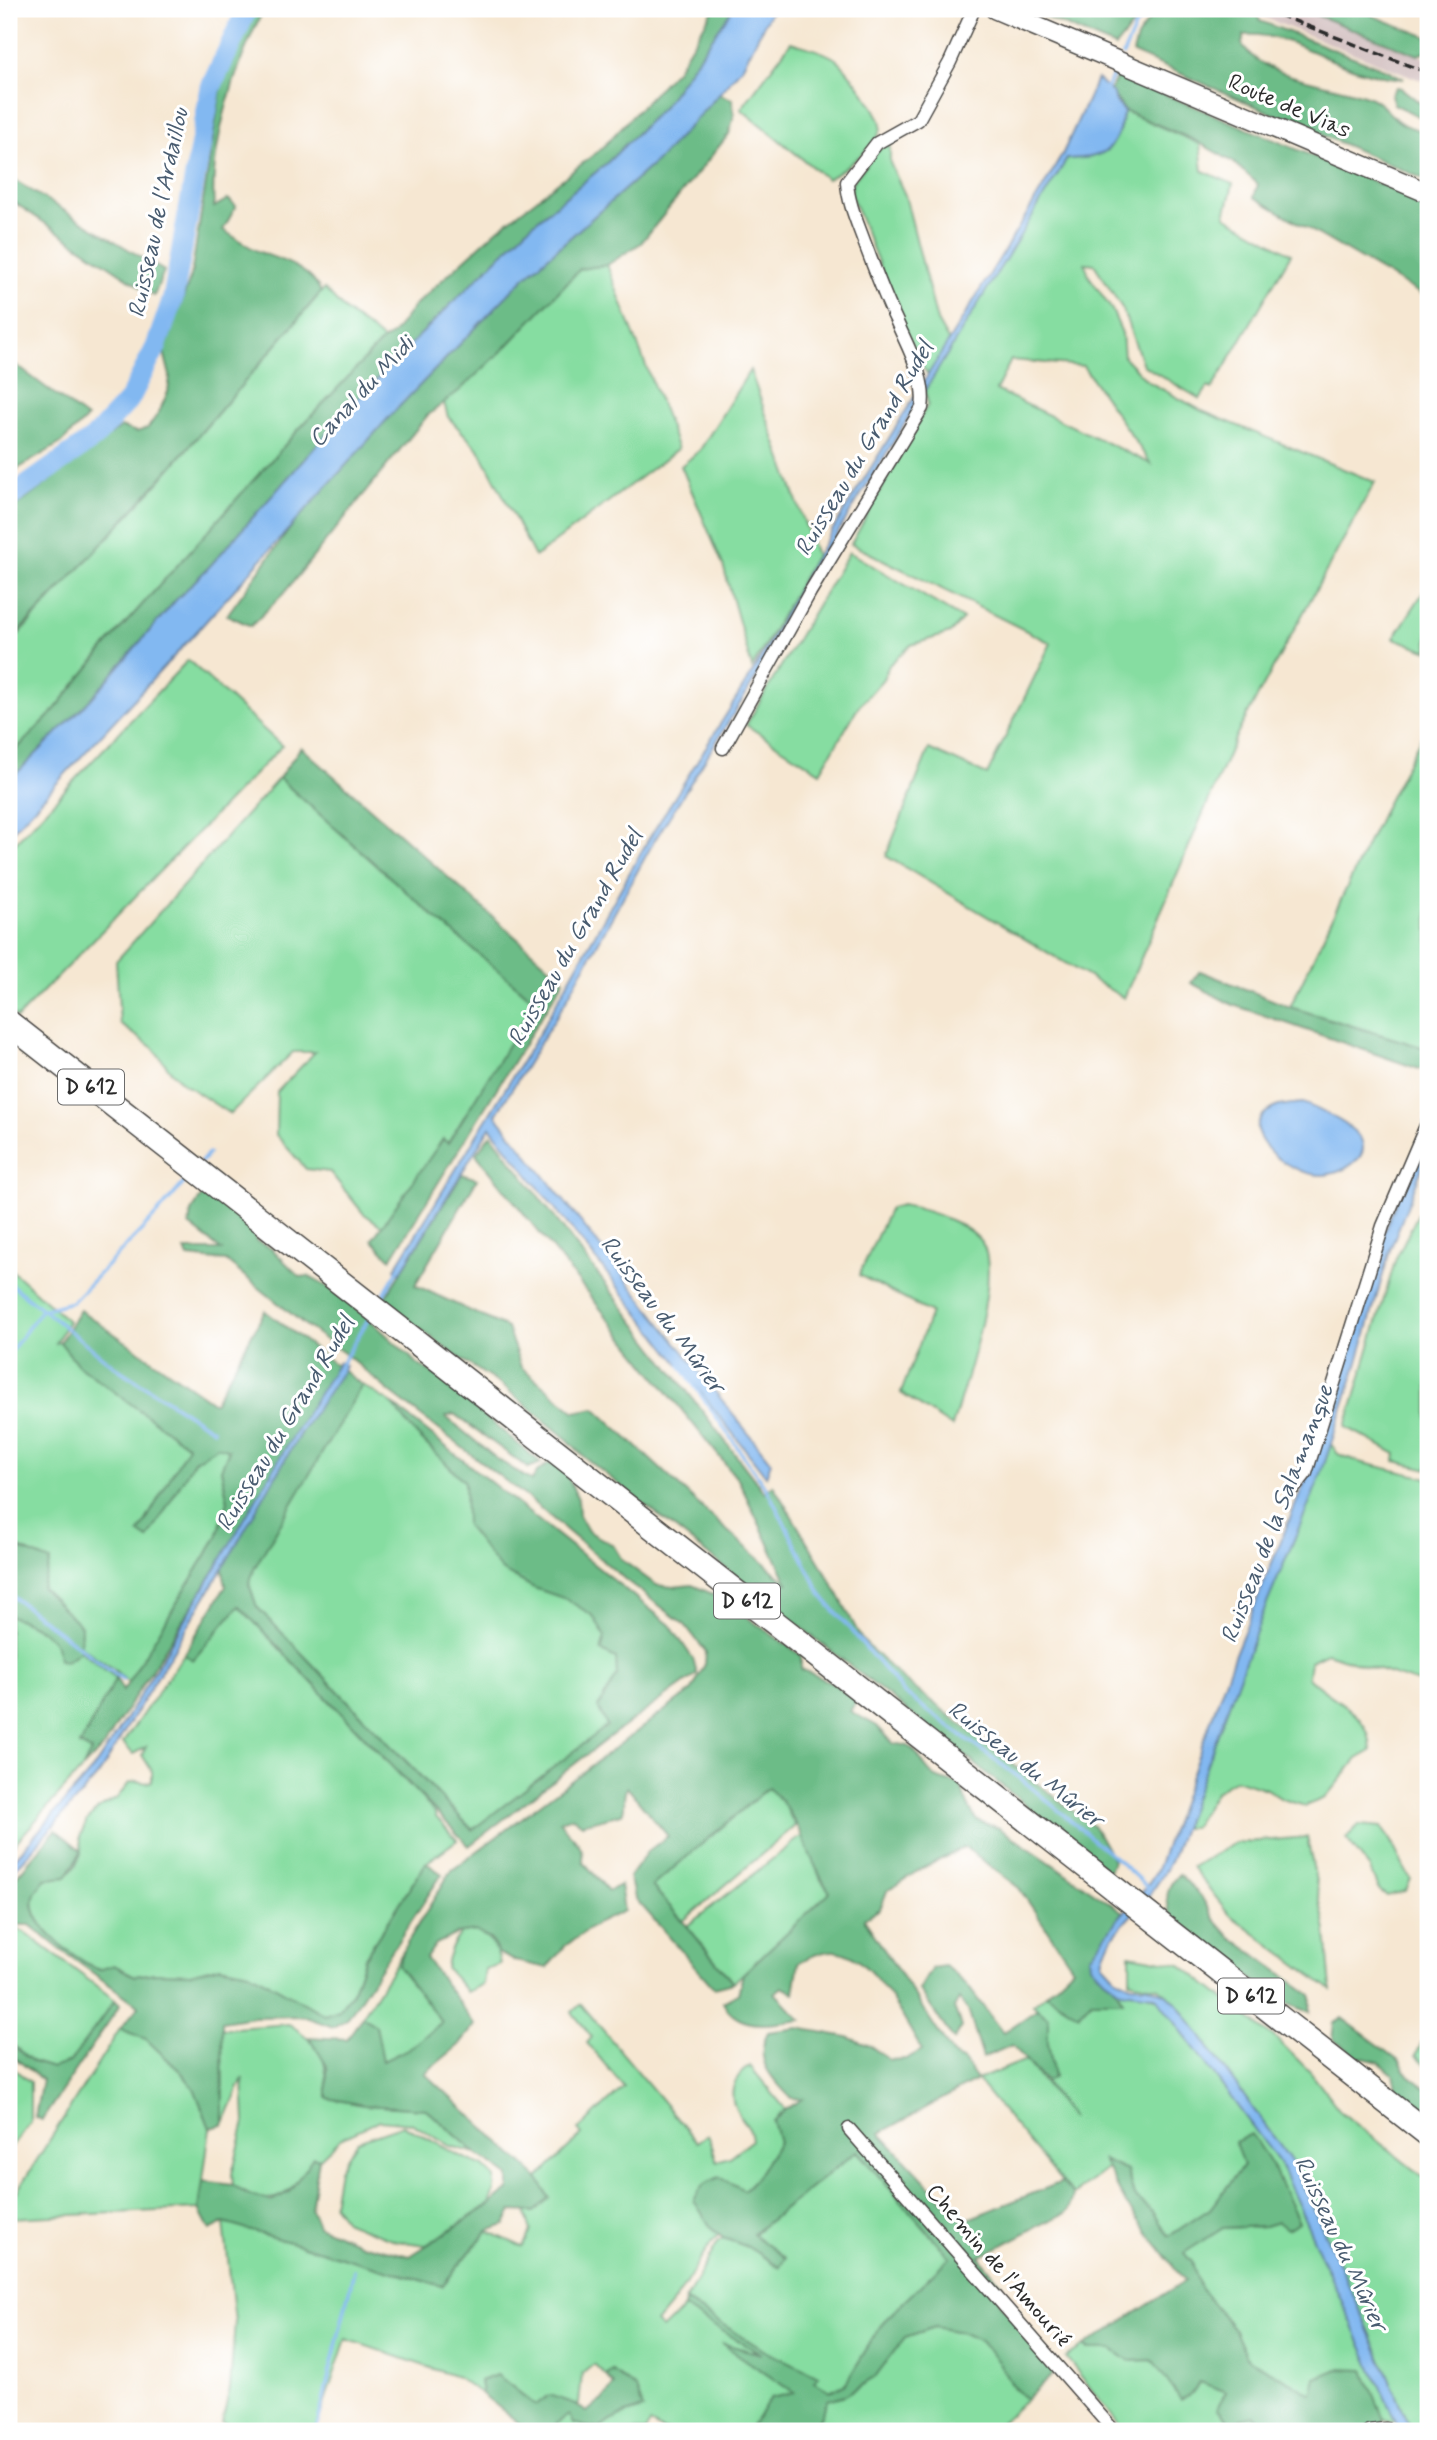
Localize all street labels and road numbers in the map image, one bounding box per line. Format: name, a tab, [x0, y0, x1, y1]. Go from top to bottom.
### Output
street label: Route de Vias	[1223, 68, 1355, 146]
road number: D 612	[58, 1070, 124, 1104]
road number: D 612	[714, 1584, 780, 1618]
road number: D 612	[1218, 1979, 1284, 2014]
street label: Chemin de l'Amourié	[919, 2178, 1077, 2354]

